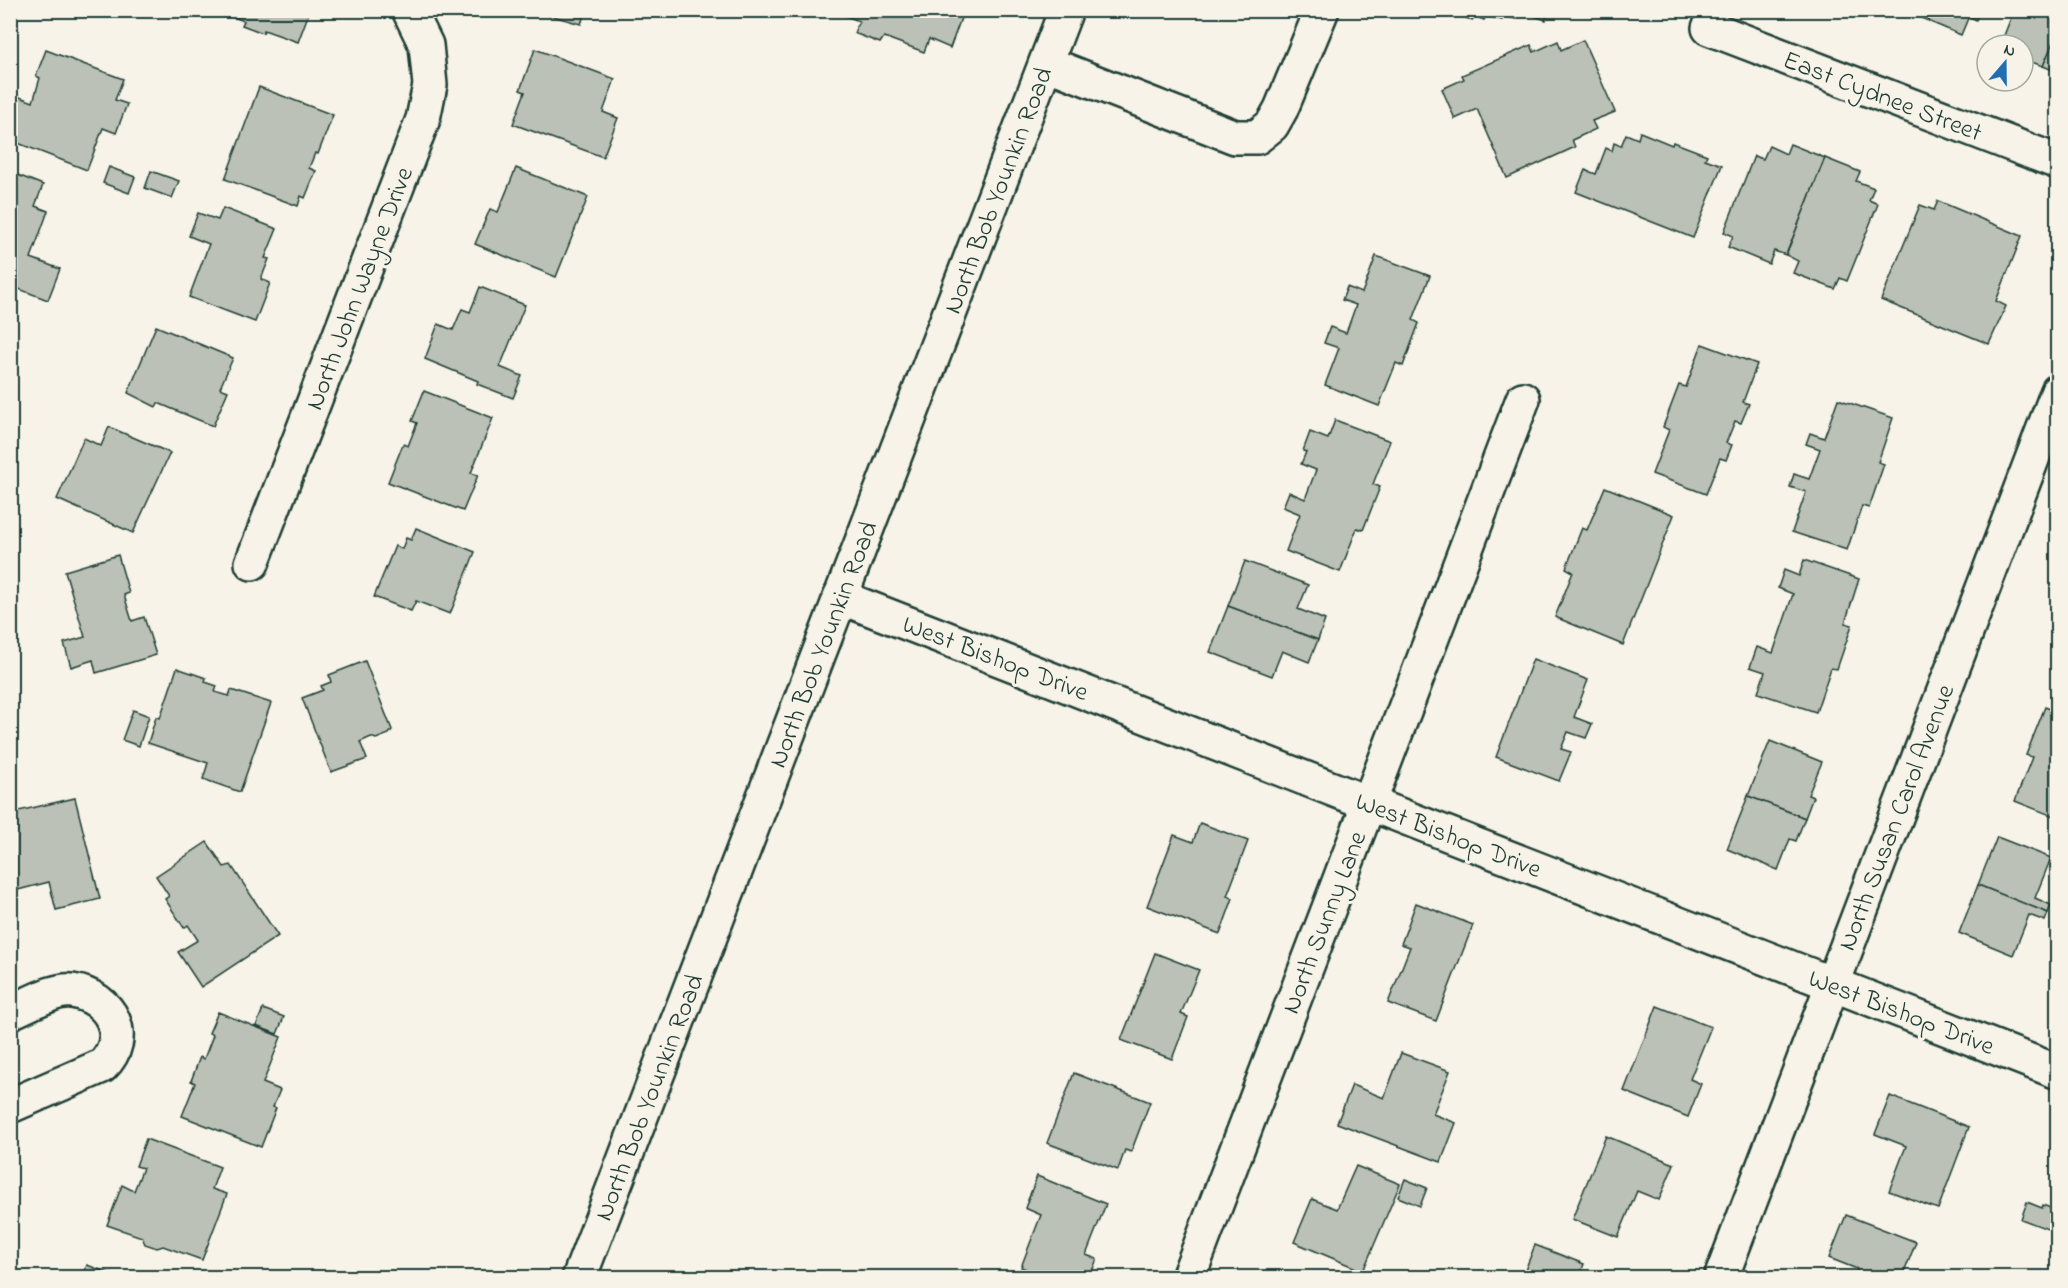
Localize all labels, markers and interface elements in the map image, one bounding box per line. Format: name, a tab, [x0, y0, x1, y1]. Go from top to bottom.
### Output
north arrow	[1975, 33, 2035, 93]
text: N	[2000, 38, 2019, 64]
street label: East Cydnee Street	[1777, 42, 1987, 153]
street label: North Bob Younkin Road	[935, 62, 1065, 320]
street label: North John Wayne Drive	[297, 162, 425, 416]
street label: North Bob Younkin Road	[760, 516, 890, 774]
street label: West Bishop Drive	[896, 607, 1094, 713]
street label: North Susan Carol Avenue	[1829, 679, 1966, 957]
street label: West Bishop Drive	[1349, 784, 1547, 890]
street label: North Sunny Lane	[1273, 826, 1378, 1020]
street label: West Bishop Drive	[1802, 961, 2000, 1067]
street label: North Bob Younkin Road	[586, 969, 716, 1227]

